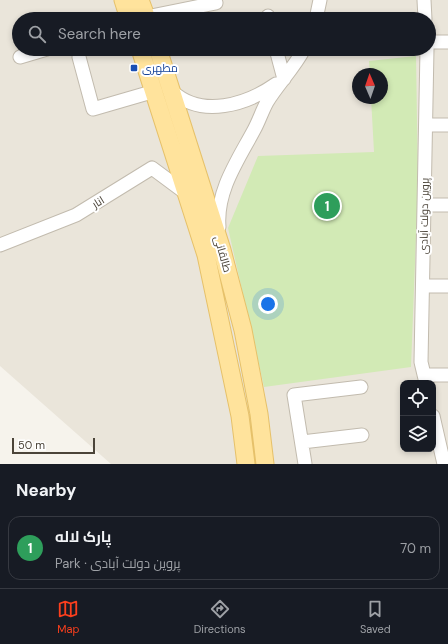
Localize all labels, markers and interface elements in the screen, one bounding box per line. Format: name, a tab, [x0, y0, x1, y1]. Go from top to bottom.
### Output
search box	[12, 12, 436, 56]
icon: search	[26, 23, 48, 45]
text: Search here	[58, 24, 141, 44]
place label: مطهری	[142, 61, 178, 75]
marker: مطهری	[129, 63, 139, 73]
north arrow	[352, 68, 388, 104]
street label: پروین دولت آبادی	[416, 178, 432, 254]
pin: 1	[314, 191, 340, 221]
street label: انار	[88, 193, 107, 212]
street label: طالقانی	[211, 234, 235, 274]
your location	[258, 294, 278, 314]
map controls	[400, 380, 436, 452]
button: locate	[400, 380, 436, 416]
button: layers	[400, 416, 436, 452]
scale bar	[12, 436, 95, 455]
text: 50 m	[18, 438, 45, 452]
text: Nearby	[16, 479, 76, 501]
text: پارک لاله	[55, 527, 111, 547]
text: 1	[28, 540, 32, 557]
text: 70 m	[400, 540, 431, 557]
text: Park · پروین دولت آبادی	[55, 555, 180, 572]
tab: Map	[57, 598, 79, 636]
tab: Directions	[194, 598, 246, 636]
tab: Saved	[360, 598, 391, 636]

